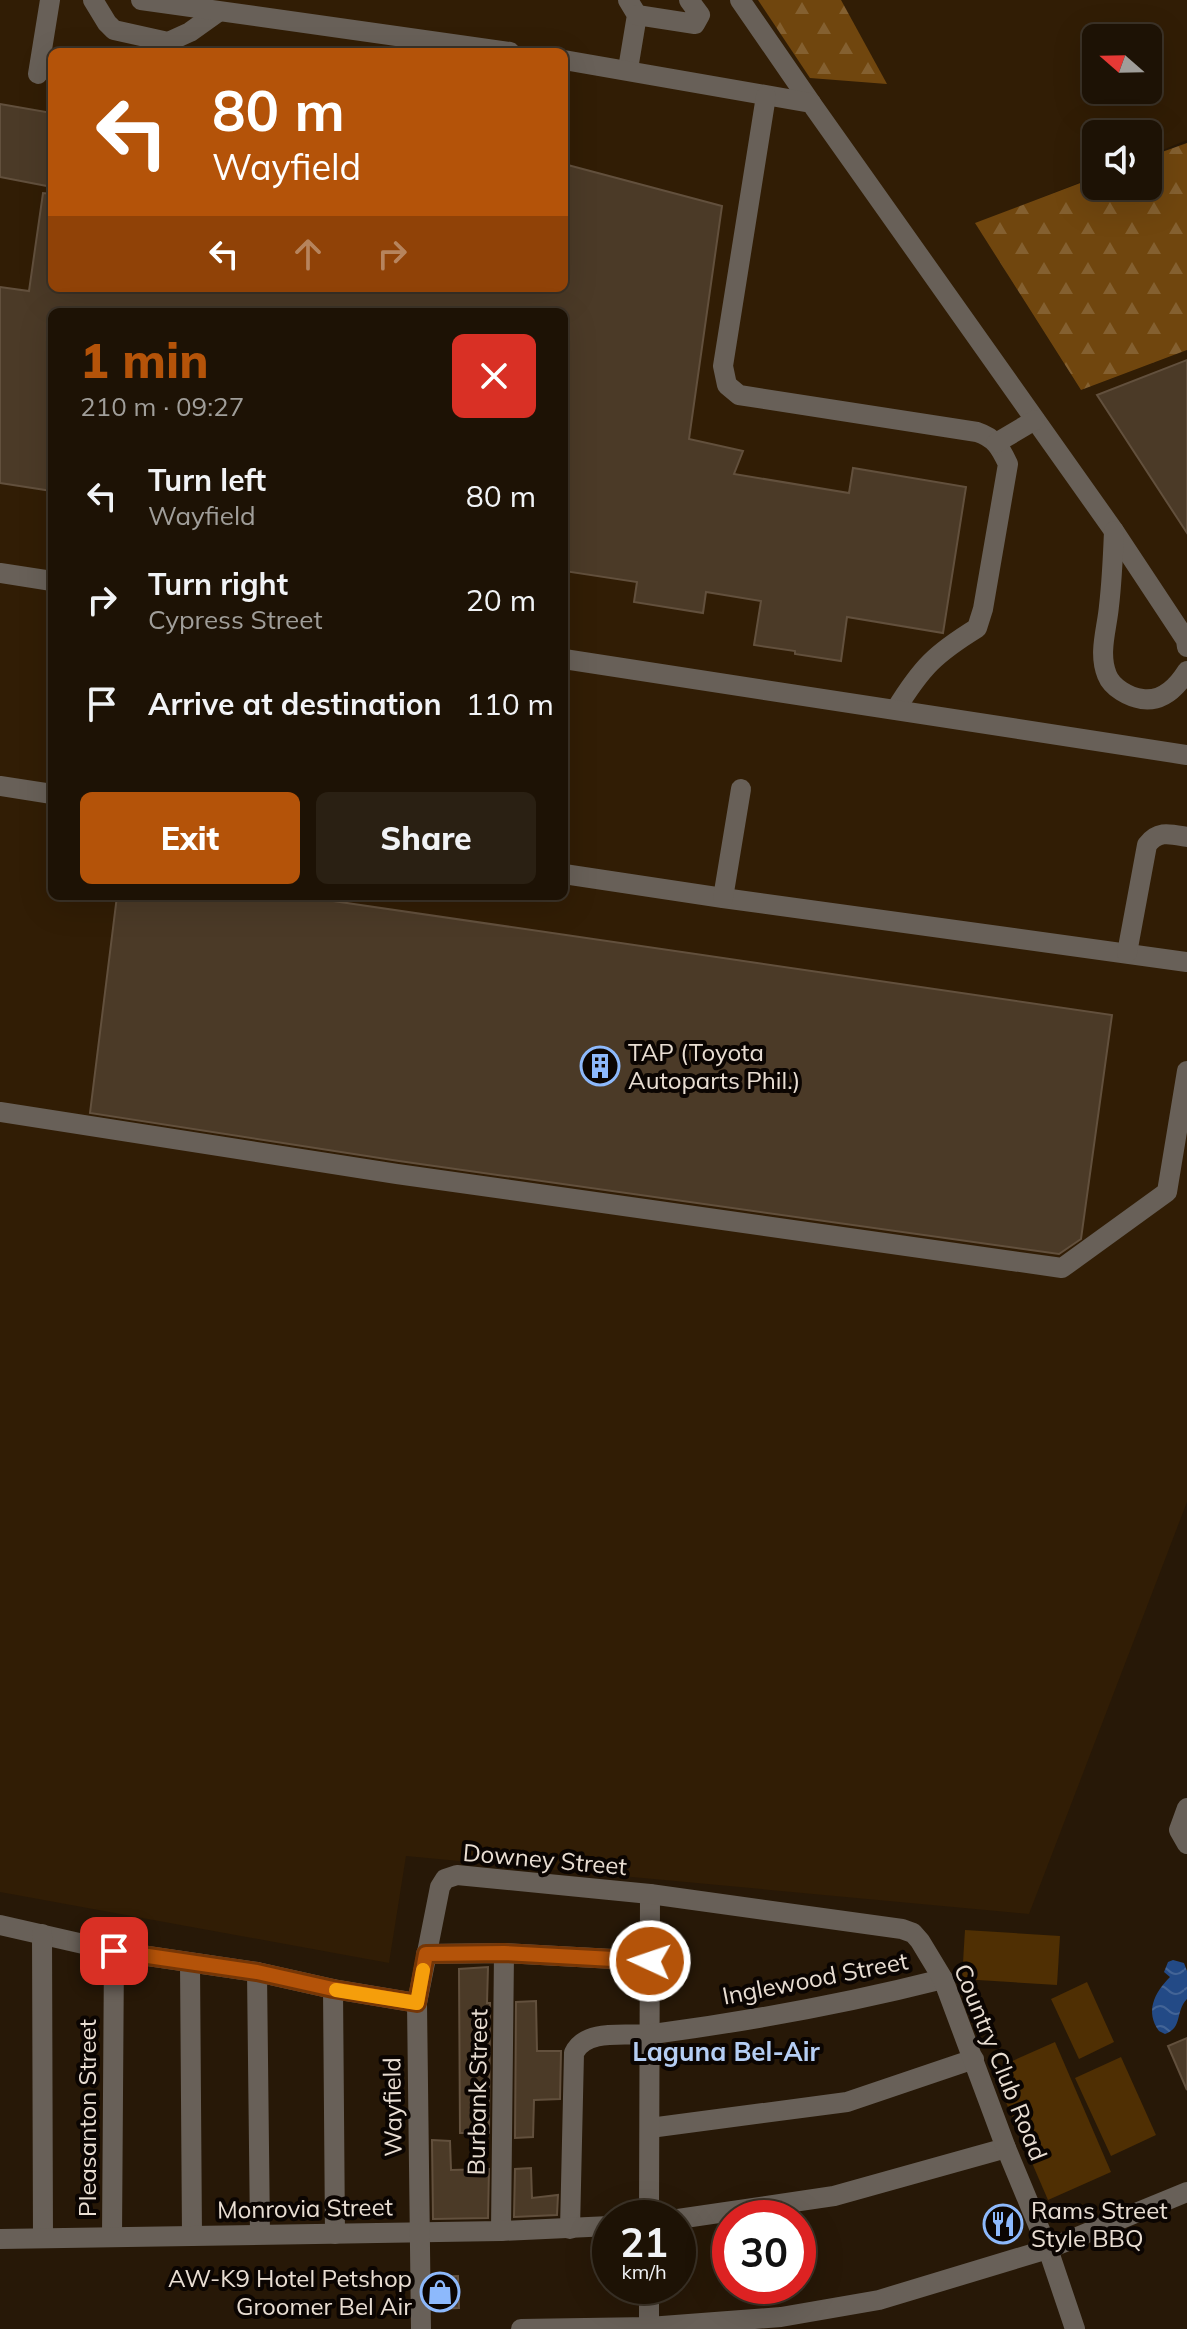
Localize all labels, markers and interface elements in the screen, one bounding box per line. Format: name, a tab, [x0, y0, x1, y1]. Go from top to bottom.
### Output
north arrow	[1082, 24, 1162, 104]
map controls	[1082, 24, 1162, 200]
text: 80 m	[212, 75, 345, 145]
icon: left	[80, 80, 184, 184]
button: sound	[1082, 120, 1162, 200]
text: Wayfield	[212, 144, 361, 189]
icon: left	[202, 232, 246, 276]
icon: ahead	[286, 232, 330, 276]
icon: right	[370, 232, 414, 276]
text: 1 min	[80, 330, 209, 390]
button: close	[452, 334, 536, 418]
text: 210 m · 09:27	[80, 390, 244, 423]
text: Turn left	[148, 461, 266, 499]
icon: left	[80, 474, 124, 518]
text: 80 m	[466, 477, 536, 515]
text: Wayfield	[148, 499, 256, 532]
text: Turn right	[148, 565, 288, 603]
icon: right	[80, 578, 124, 622]
text: 20 m	[466, 581, 536, 619]
text: Cypress Street	[148, 603, 323, 636]
icon: arrive	[80, 682, 124, 726]
text: Arrive at destination	[148, 685, 442, 723]
text: 110 m	[466, 685, 554, 723]
button: Exit	[80, 792, 300, 884]
button: Share	[316, 792, 536, 884]
place label: TAP (Toyota Autoparts Phil.)	[628, 1037, 800, 1095]
building icon: TAP (Toyota Autoparts Phil.)	[579, 1045, 621, 1087]
street label: Downey Street	[462, 1837, 628, 1881]
pin	[80, 1917, 148, 1985]
position arrow	[608, 1919, 692, 2003]
icon: arrive	[92, 1929, 136, 1973]
street label: Inglewood Street	[720, 1945, 910, 2011]
street label: Country Club Road	[948, 1959, 1054, 2165]
street label: Burbank Street	[461, 2008, 493, 2176]
street label: Pleasanton Street	[72, 2019, 102, 2217]
district label: Laguna Bel-Air	[632, 2035, 821, 2068]
street label: Wayfield	[376, 2057, 408, 2157]
street label: Monrovia Street	[217, 2191, 393, 2225]
place label: Rams Street Style BBQ	[1031, 2195, 1168, 2253]
speed limit sign: 30	[712, 2200, 816, 2304]
restaurant icon: Rams Street Style BBQ	[982, 2203, 1024, 2245]
text: 21	[620, 2217, 668, 2267]
text: km/h	[621, 2259, 667, 2284]
place label: AW-K9 Hotel Petshop Groomer Bel Air	[168, 2263, 412, 2321]
shop icon: AW-K9 Hotel Petshop Groomer Bel Air	[419, 2271, 461, 2313]

